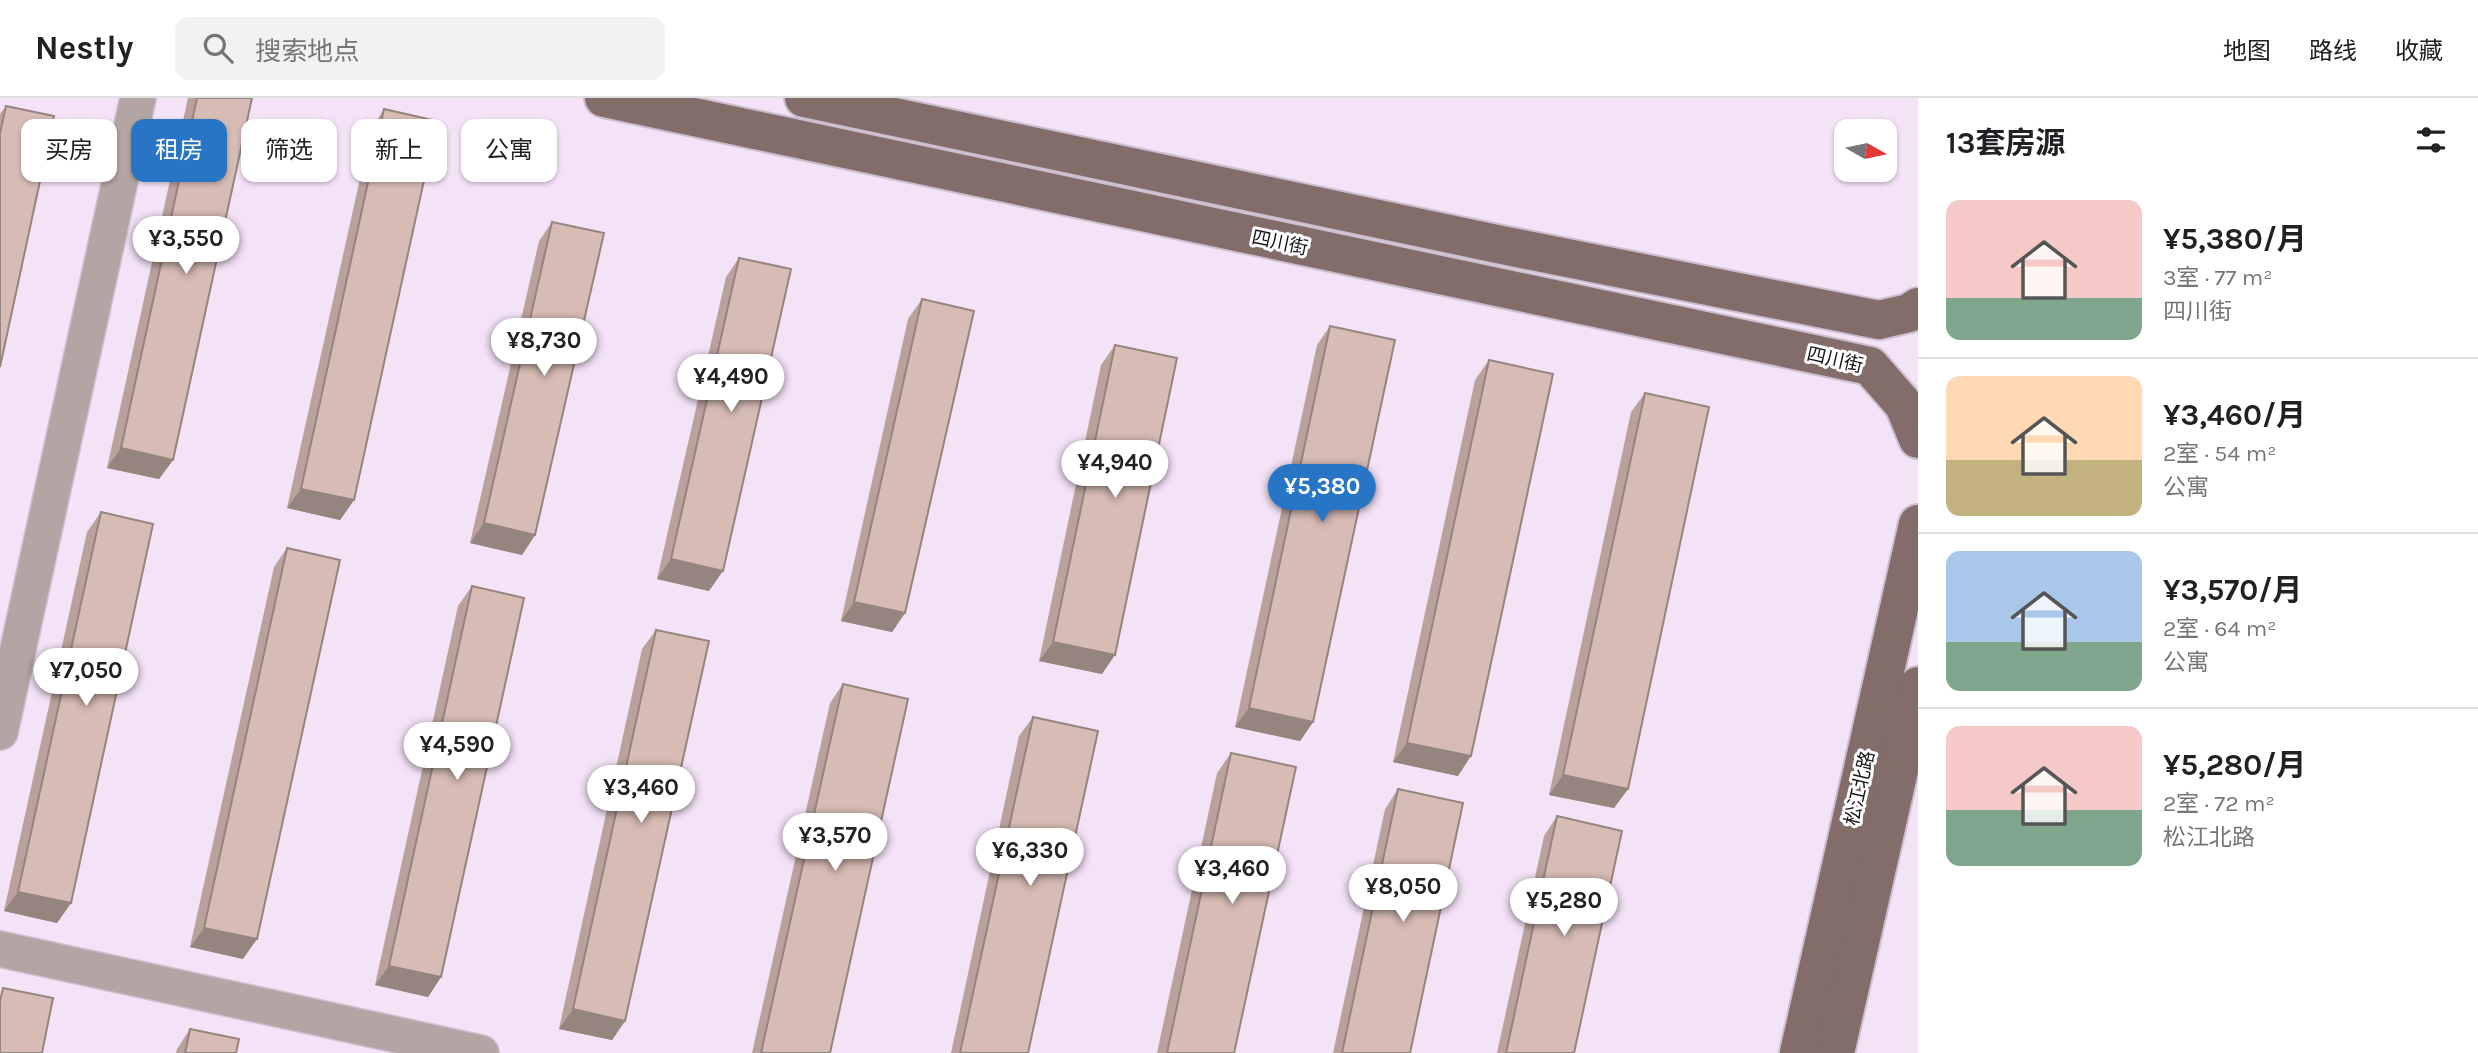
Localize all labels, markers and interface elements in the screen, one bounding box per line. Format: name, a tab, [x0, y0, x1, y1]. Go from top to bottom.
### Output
search box	[175, 17, 665, 80]
text: Nestly	[35, 29, 133, 67]
icon: search	[199, 29, 237, 67]
text: 搜索地点	[255, 36, 359, 67]
text: 地图	[2223, 37, 2271, 65]
text: 路线	[2309, 37, 2357, 65]
text: 收藏	[2395, 37, 2443, 65]
chip: 买房	[21, 119, 117, 182]
chip: 租房	[131, 119, 227, 182]
chip: 筛选	[241, 119, 337, 182]
chip: 新上	[351, 119, 447, 182]
chip: 公寓	[461, 119, 557, 182]
north arrow	[1834, 119, 1897, 182]
map controls	[1834, 119, 1897, 182]
icon: filters	[2412, 121, 2450, 159]
text: 13套房源	[1946, 125, 2065, 161]
pin: ¥3,550	[129, 216, 243, 276]
text: ¥5,380/月	[2163, 221, 2307, 257]
text: ¥3,550	[149, 225, 223, 252]
street label: 四川街	[1250, 226, 1310, 260]
icon: home	[2002, 228, 2086, 312]
text: 3室 · 77 m²	[2163, 264, 2272, 291]
text: 四川街	[2163, 298, 2232, 325]
pin: ¥8,730	[487, 318, 601, 378]
text: ¥8,730	[507, 327, 581, 354]
street label: 四川街	[1805, 343, 1865, 377]
pin: ¥4,490	[674, 354, 788, 414]
text: ¥4,490	[693, 363, 769, 390]
text: ¥3,460/月	[2163, 397, 2306, 433]
icon: home	[2002, 404, 2086, 488]
pin: ¥4,940	[1058, 440, 1172, 500]
text: 2室 · 54 m²	[2163, 440, 2276, 467]
text: ¥4,940	[1077, 449, 1153, 476]
pin: ¥5,380	[1265, 464, 1379, 524]
text: ¥5,380	[1284, 473, 1360, 500]
text: 公寓	[2163, 474, 2209, 501]
text: ¥3,570/月	[2163, 572, 2302, 608]
icon: home	[2002, 579, 2086, 663]
text: 2室 · 64 m²	[2163, 615, 2277, 642]
pin: ¥7,050	[29, 648, 143, 708]
text: 公寓	[2163, 649, 2209, 676]
text: ¥7,050	[49, 657, 123, 684]
pin: ¥4,590	[400, 722, 514, 782]
text: ¥4,590	[420, 731, 494, 758]
text: ¥5,280/月	[2163, 747, 2306, 783]
street label: 松江北路	[1841, 749, 1879, 828]
icon: home	[2002, 754, 2086, 838]
pin: ¥3,460	[584, 766, 698, 825]
text: ¥3,460	[603, 774, 679, 801]
text: 2室 · 72 m²	[2163, 790, 2275, 817]
pin: ¥3,570	[778, 814, 892, 873]
text: ¥3,570	[799, 822, 872, 849]
text: 松江北路	[2163, 824, 2255, 851]
pin: ¥6,330	[973, 828, 1087, 888]
text: ¥6,330	[992, 837, 1068, 864]
pin: ¥3,460	[1175, 846, 1289, 906]
text: ¥3,460	[1194, 855, 1270, 882]
pin: ¥8,050	[1346, 864, 1460, 924]
text: ¥8,050	[1365, 873, 1441, 900]
pin: ¥5,280	[1507, 878, 1621, 938]
text: ¥5,280	[1526, 887, 1602, 914]

